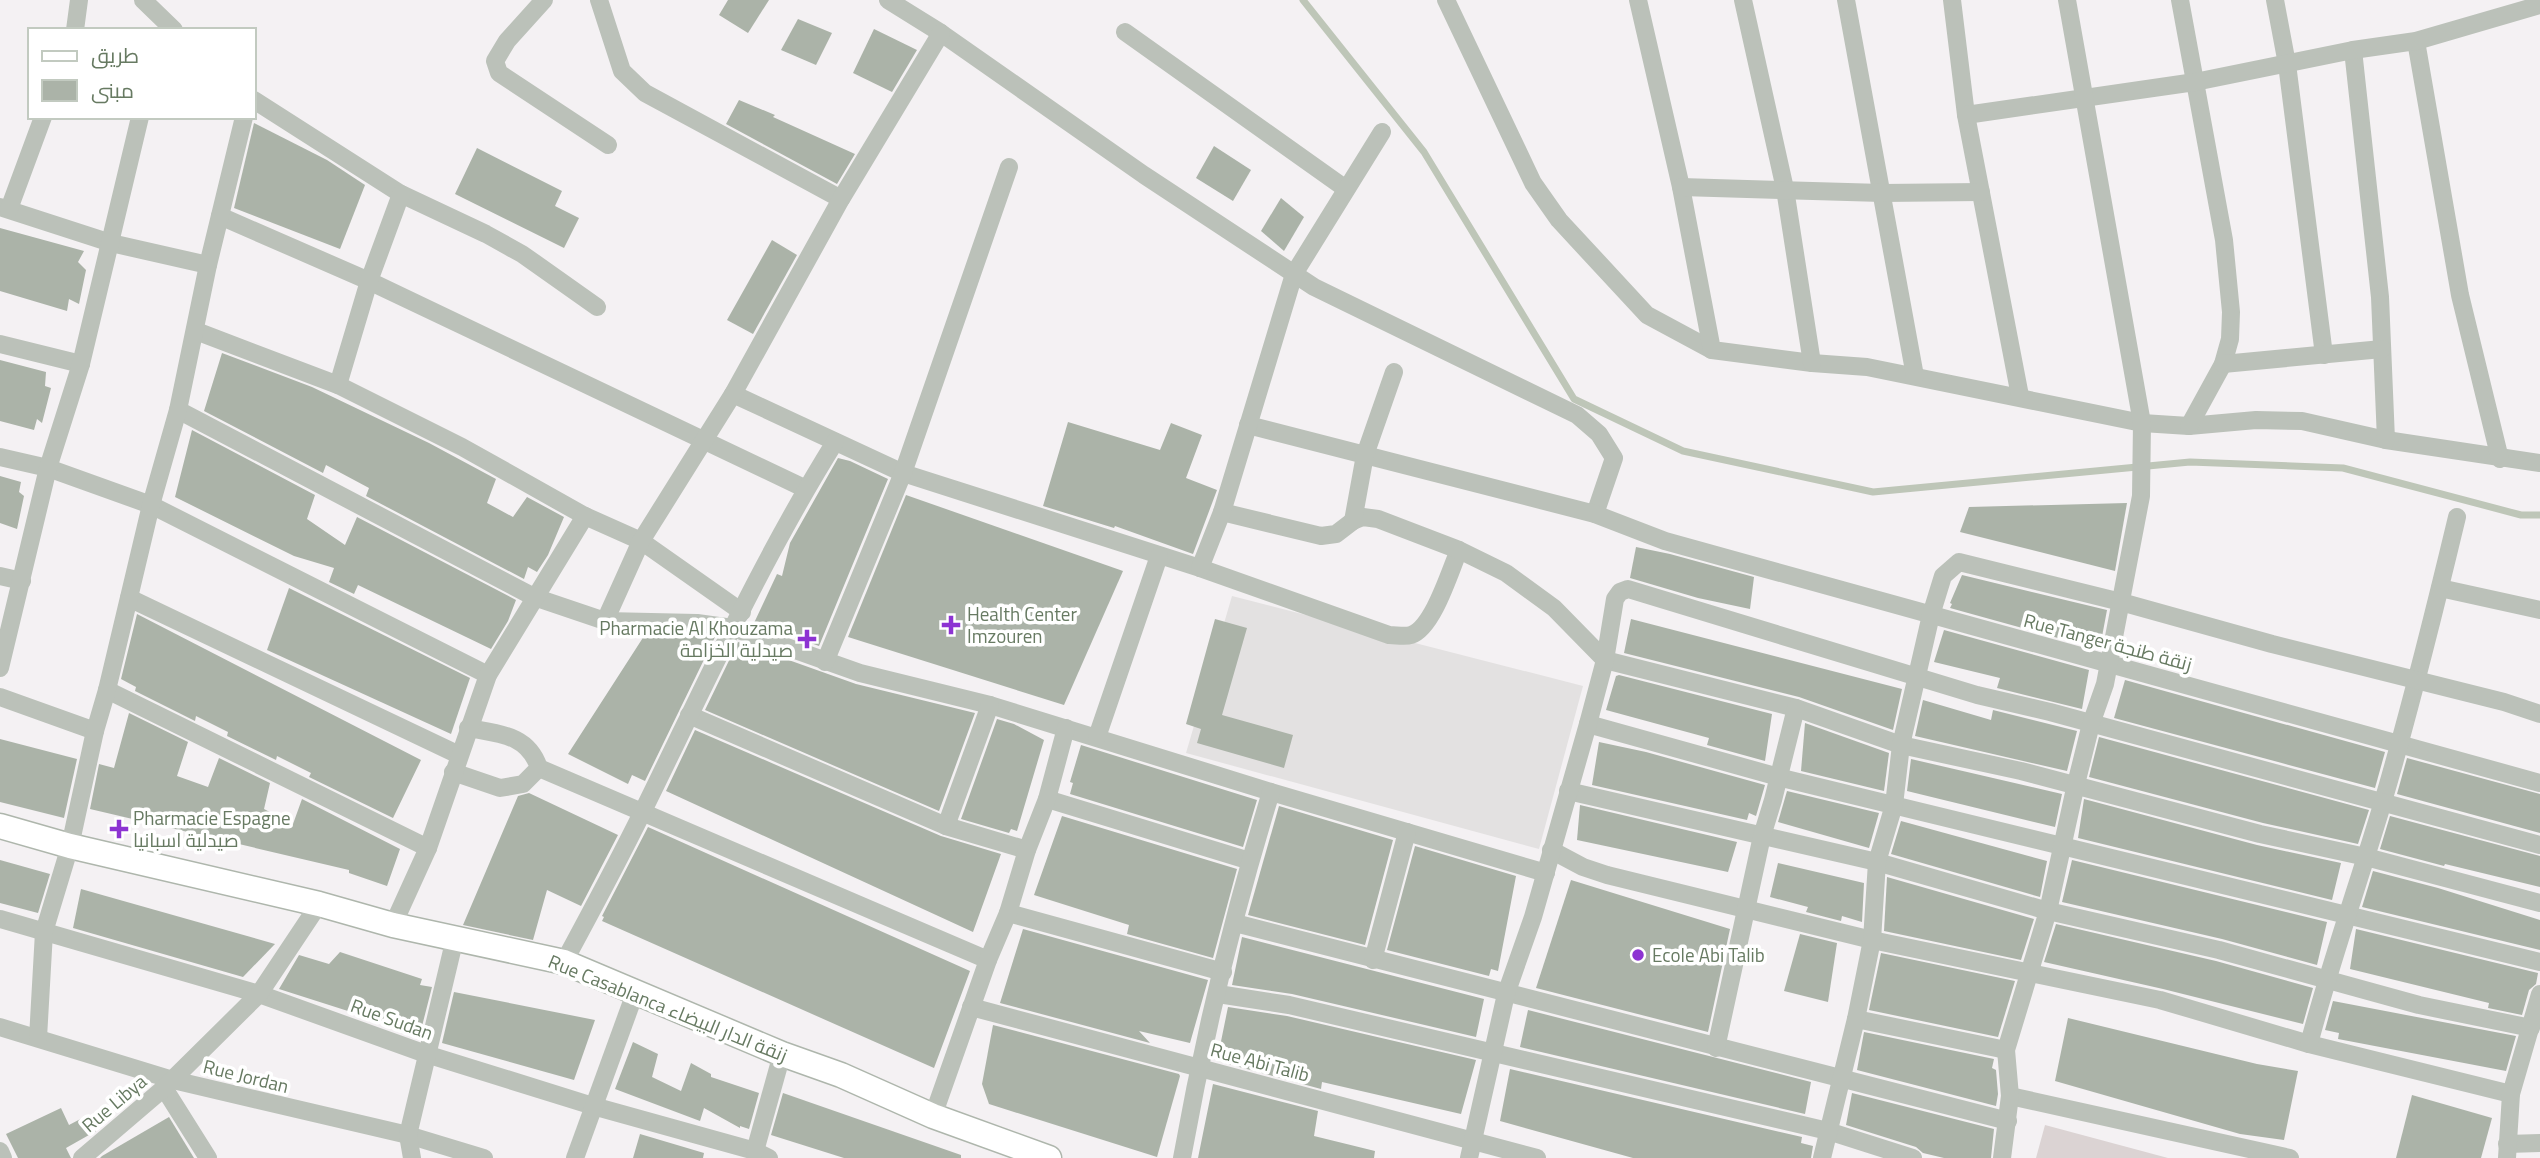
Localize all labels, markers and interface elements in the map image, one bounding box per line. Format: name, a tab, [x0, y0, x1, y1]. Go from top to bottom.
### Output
legend	[28, 28, 256, 119]
text: طريق	[91, 39, 139, 71]
text: مبنى	[91, 74, 134, 106]
place label: Health Center Imzouren	[967, 599, 1077, 650]
street label: Rue Tanger زنقة طنجة	[2021, 605, 2196, 678]
place label: Pharmacie Al Khouzama صيدلية الخزامة	[599, 613, 793, 664]
marker: Health Center Imzouren	[941, 615, 961, 635]
marker: Pharmacie Al Khouzama صيدلية الخزامة	[799, 631, 815, 647]
place label: Pharmacie Espagne صيدلية اسبانيا	[133, 803, 291, 854]
marker: Pharmacie Espagne صيدلية اسبانيا	[111, 821, 127, 837]
place label: Ecole Abi Talib	[1652, 940, 1765, 969]
street label: Rue Casablanca زنقة الدار البيضاء	[544, 946, 792, 1069]
marker: Ecole Abi Talib	[1630, 947, 1646, 963]
street label: Rue Sudan	[347, 990, 437, 1047]
street label: Rue Abi Talib	[1207, 1034, 1313, 1089]
street label: Rue Jordan	[200, 1051, 292, 1100]
street label: Rue Libya	[75, 1066, 153, 1139]

